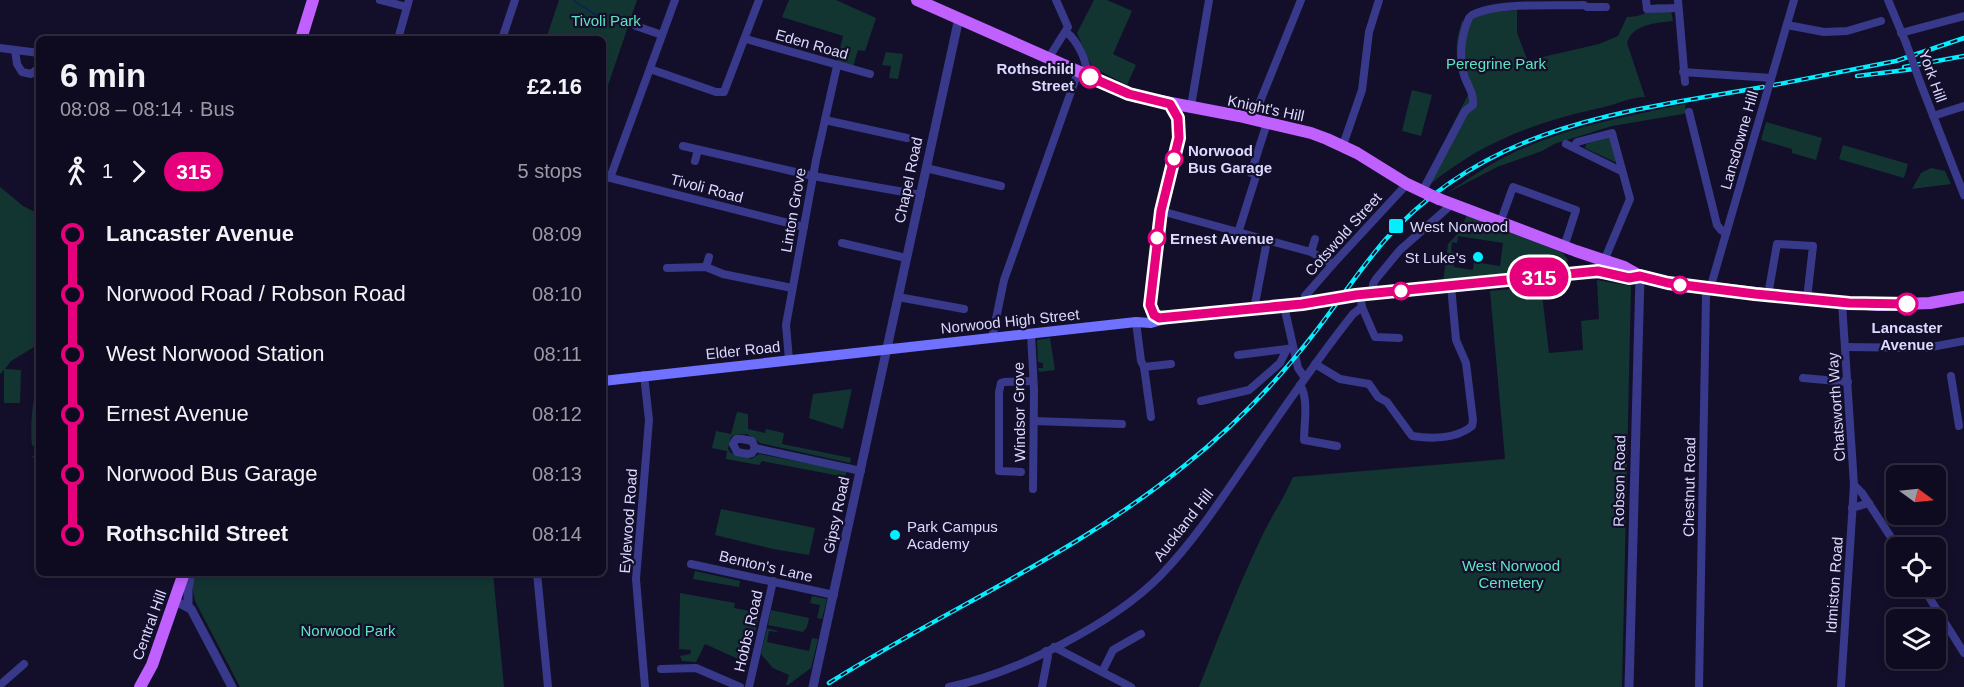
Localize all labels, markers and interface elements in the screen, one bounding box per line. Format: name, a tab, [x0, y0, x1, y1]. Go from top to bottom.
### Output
park label: Tivoli Park	[571, 12, 641, 29]
street label: Eden Road	[774, 25, 850, 63]
street label: York Hill	[1916, 48, 1950, 104]
park label: Peregrine Park	[1446, 55, 1547, 72]
text: 6 min	[60, 57, 146, 94]
place label: Rothschild Street	[997, 60, 1074, 94]
marker: Rothschild Street	[1079, 66, 1101, 88]
text: £2.16	[527, 74, 582, 99]
street label: Lansdowne Hill	[1717, 89, 1761, 191]
street label: Knight's Hill	[1226, 92, 1306, 124]
text: 08:08 – 08:14 · Bus	[60, 98, 235, 120]
street label: Chapel Road	[891, 135, 925, 225]
place label: Norwood Bus Garage	[1188, 142, 1272, 176]
marker: Norwood Bus Garage	[1165, 150, 1183, 168]
icon: walk	[60, 155, 93, 188]
icon: forward	[122, 155, 155, 188]
text: 1	[102, 160, 113, 182]
text: 315	[176, 160, 211, 183]
text: 5 stops	[518, 160, 582, 182]
street label: Linton Grove	[777, 166, 809, 254]
street label: Tivoli Road	[669, 170, 745, 206]
street label: Cotswold Street	[1301, 188, 1385, 279]
marker: West Norwood	[1387, 217, 1405, 235]
place label: West Norwood	[1410, 218, 1508, 235]
text: Lancaster Avenue	[106, 221, 294, 246]
text: 08:09	[532, 223, 582, 245]
marker: Ernest Avenue	[1148, 229, 1166, 247]
place label: Ernest Avenue	[1170, 230, 1274, 247]
place label: St Luke's	[1405, 249, 1466, 266]
marker: St Luke's	[1471, 250, 1485, 264]
line badge: 315	[1504, 258, 1574, 296]
text: 315	[1521, 266, 1557, 289]
unlabelled marker	[1671, 276, 1689, 294]
text: Norwood Road / Robson Road	[106, 281, 406, 306]
unlabelled marker	[1392, 282, 1410, 300]
text: 08:10	[532, 283, 582, 305]
marker: Lancaster Avenue	[1896, 293, 1918, 315]
street label: Norwood High Street	[940, 305, 1081, 337]
place label: Lancaster Avenue	[1872, 319, 1943, 353]
street label: Elder Road	[705, 338, 781, 362]
text: West Norwood Station	[106, 341, 324, 366]
text: 08:11	[533, 343, 582, 365]
street label: Chatsworth Way	[1824, 351, 1848, 462]
street label: Windsor Grove	[1010, 362, 1028, 462]
text: Ernest Avenue	[106, 401, 249, 426]
text: 08:12	[532, 403, 582, 425]
street label: Robson Road	[1610, 435, 1628, 527]
street label: Chestnut Road	[1680, 437, 1698, 537]
text: Norwood Bus Garage	[106, 461, 318, 486]
text: 08:13	[532, 463, 582, 485]
north arrow	[1886, 465, 1946, 525]
map controls	[1886, 465, 1946, 669]
street label: Eylewood Road	[616, 468, 640, 574]
street label: Gipsy Road	[820, 475, 852, 555]
street label: Auckland Hill	[1150, 486, 1216, 564]
place label: Park Campus Academy	[907, 518, 998, 552]
text: Rothschild Street	[106, 521, 288, 546]
text: 08:14	[532, 523, 582, 545]
marker: Park Campus Academy	[888, 528, 902, 542]
street label: Idmiston Road	[1822, 536, 1846, 634]
button: locate	[1886, 537, 1946, 597]
street label: Benton's Lane	[718, 547, 814, 585]
park label: West Norwood Cemetery	[1462, 557, 1560, 591]
street label: Central Hill	[128, 588, 170, 662]
street label: Hobbs Road	[730, 588, 766, 674]
button: layers	[1886, 609, 1946, 669]
park label: Norwood Park	[300, 622, 396, 639]

